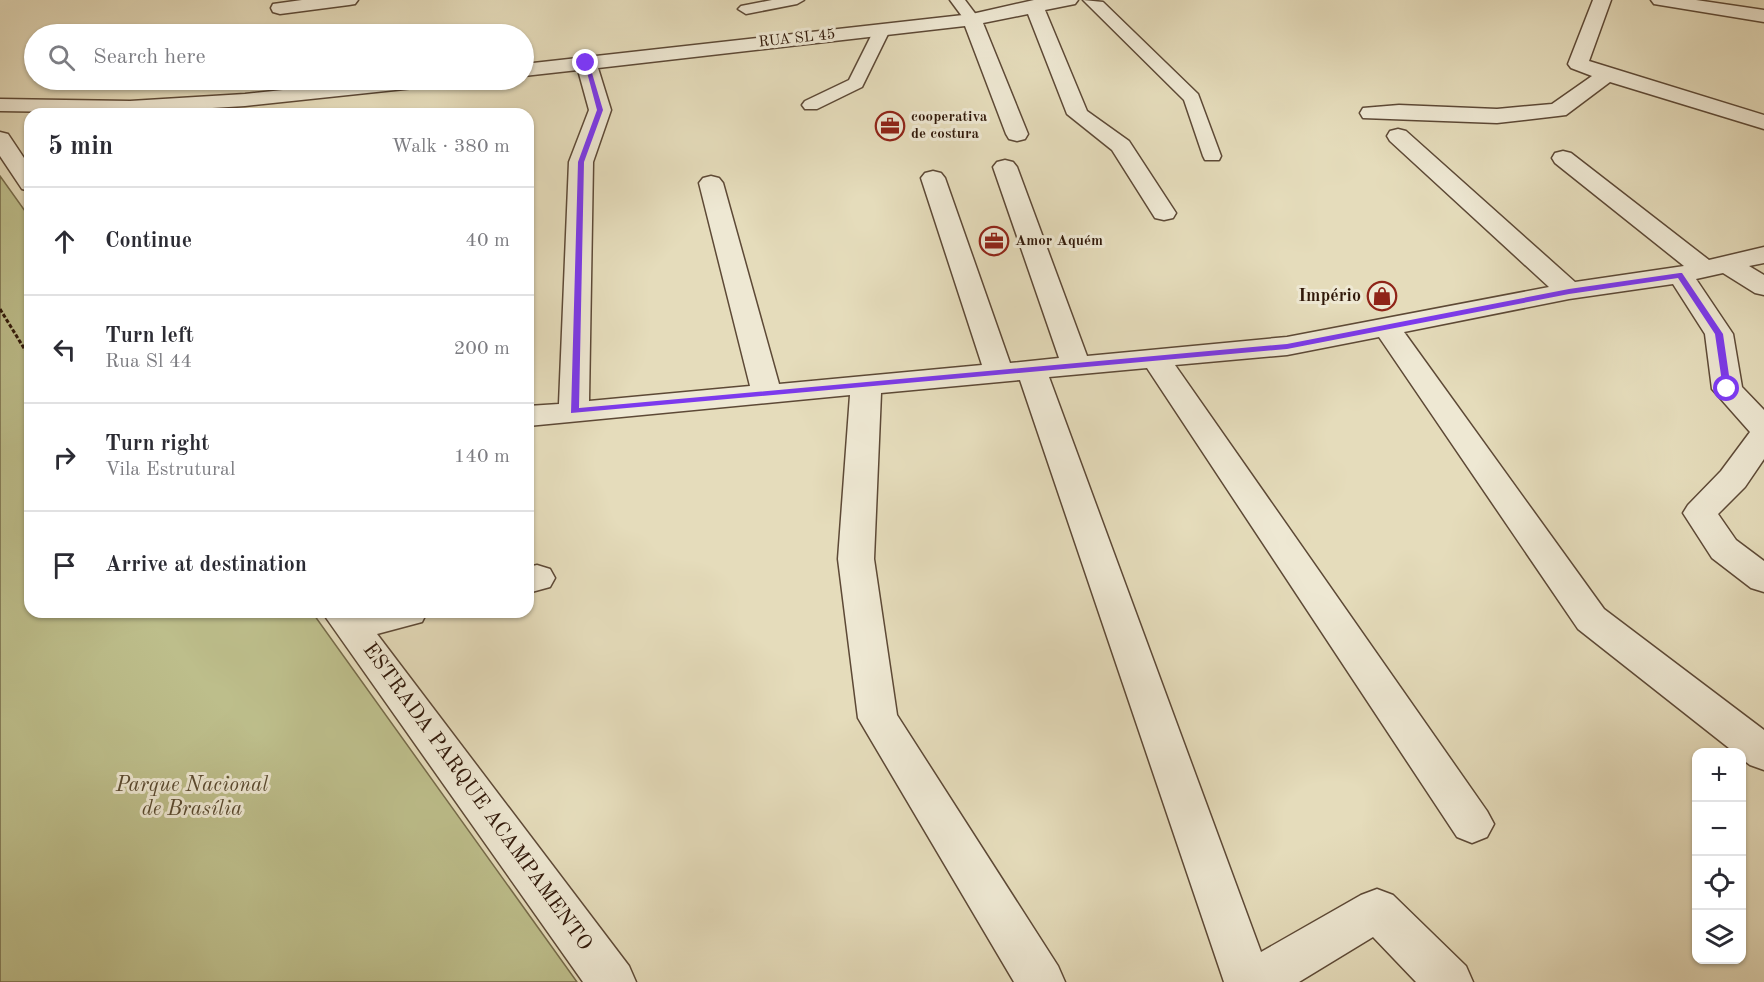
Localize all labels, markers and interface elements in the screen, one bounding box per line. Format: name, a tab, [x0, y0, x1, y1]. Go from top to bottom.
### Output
search box	[24, 24, 534, 90]
street label: RUA SL 45	[758, 28, 836, 50]
icon: search	[45, 41, 78, 74]
text: Search here	[93, 46, 206, 68]
route end	[572, 49, 598, 75]
office icon: cooperativa de costura	[874, 110, 906, 142]
place label: cooperativa de costura	[911, 110, 988, 142]
text: 5 min	[48, 134, 113, 160]
text: Walk · 380 m	[391, 137, 510, 157]
icon: ahead	[48, 225, 81, 258]
office icon: Amor Aquém	[978, 225, 1010, 257]
text: Continue	[105, 230, 192, 252]
text: 40 m	[465, 231, 510, 251]
place label: Amor Aquém	[1015, 234, 1103, 249]
shop icon: Império	[1366, 280, 1398, 312]
place label: Império	[1298, 287, 1361, 305]
text: Turn left	[105, 325, 194, 347]
icon: left	[48, 333, 81, 366]
text: 200 m	[454, 339, 510, 359]
text: Rua Sl 44	[105, 352, 192, 372]
route start	[1713, 375, 1739, 401]
text: Turn right	[105, 433, 209, 455]
icon: right	[48, 441, 81, 474]
text: 140 m	[454, 447, 510, 467]
text: Vila Estrutural	[105, 460, 235, 480]
icon: arrive	[48, 549, 81, 582]
text: Arrive at destination	[105, 554, 307, 576]
street label: ESTRADA PARQUE ACAMPAMENTO	[359, 639, 595, 955]
map controls	[1692, 748, 1746, 964]
button: +	[1692, 748, 1746, 802]
park label: Parque Nacional de Brasília	[115, 775, 268, 820]
button: −	[1692, 802, 1746, 856]
button: locate	[1692, 856, 1746, 910]
button: layers	[1692, 910, 1746, 964]

